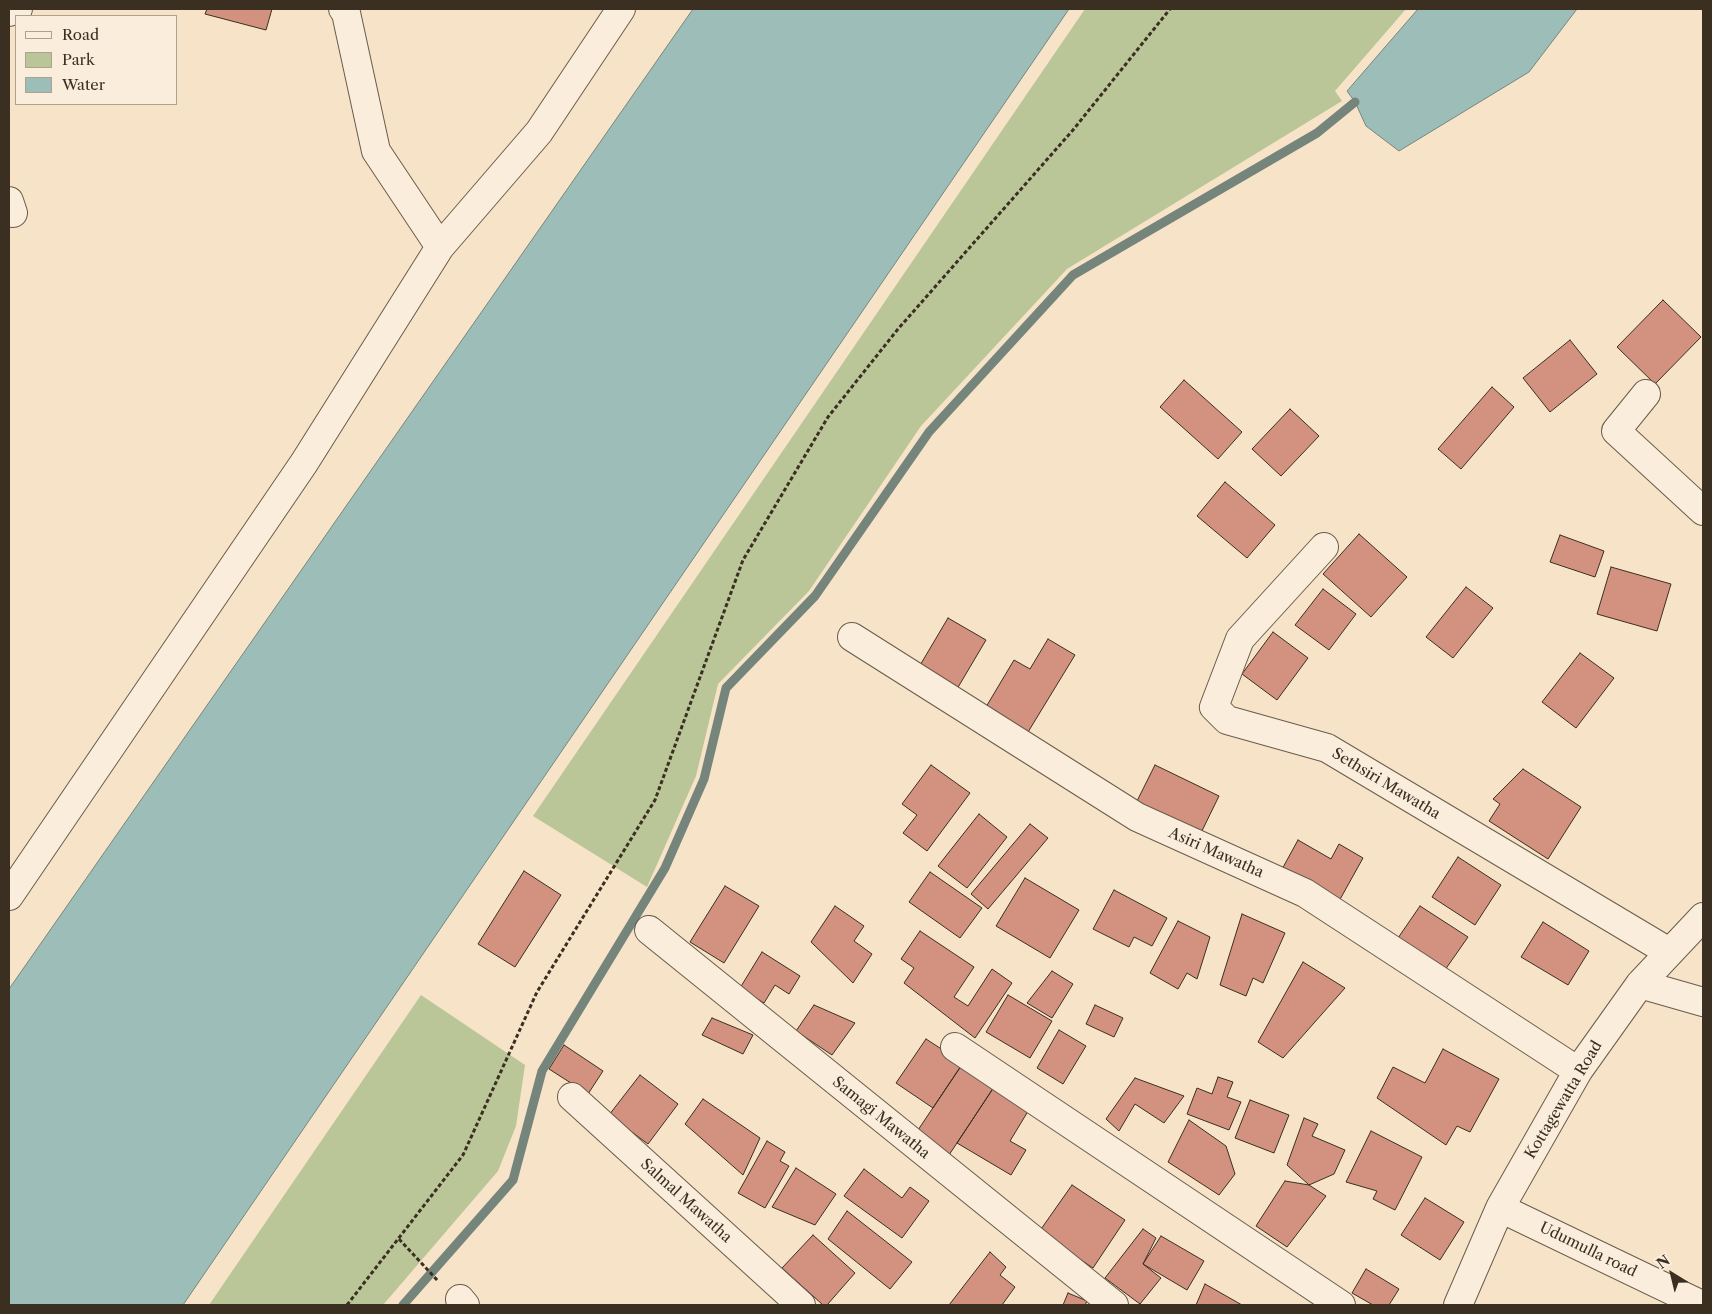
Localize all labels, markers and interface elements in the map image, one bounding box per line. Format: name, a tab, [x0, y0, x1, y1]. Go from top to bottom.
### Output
legend	[15, 15, 178, 105]
text: Road	[62, 25, 99, 44]
text: Park	[62, 50, 95, 69]
text: Water	[62, 75, 105, 94]
street label: Sethsiri Mawatha	[1329, 745, 1443, 823]
street label: Asiri Mawatha	[1166, 824, 1266, 882]
street label: Kottagewatta Road	[1522, 1038, 1606, 1162]
street label: Samagi Mawatha	[829, 1073, 933, 1163]
street label: Salmal Mawatha	[637, 1155, 735, 1247]
street label: Udumulla road	[1536, 1219, 1640, 1281]
north arrow	[1647, 1249, 1697, 1299]
text: N	[1653, 1251, 1673, 1273]

